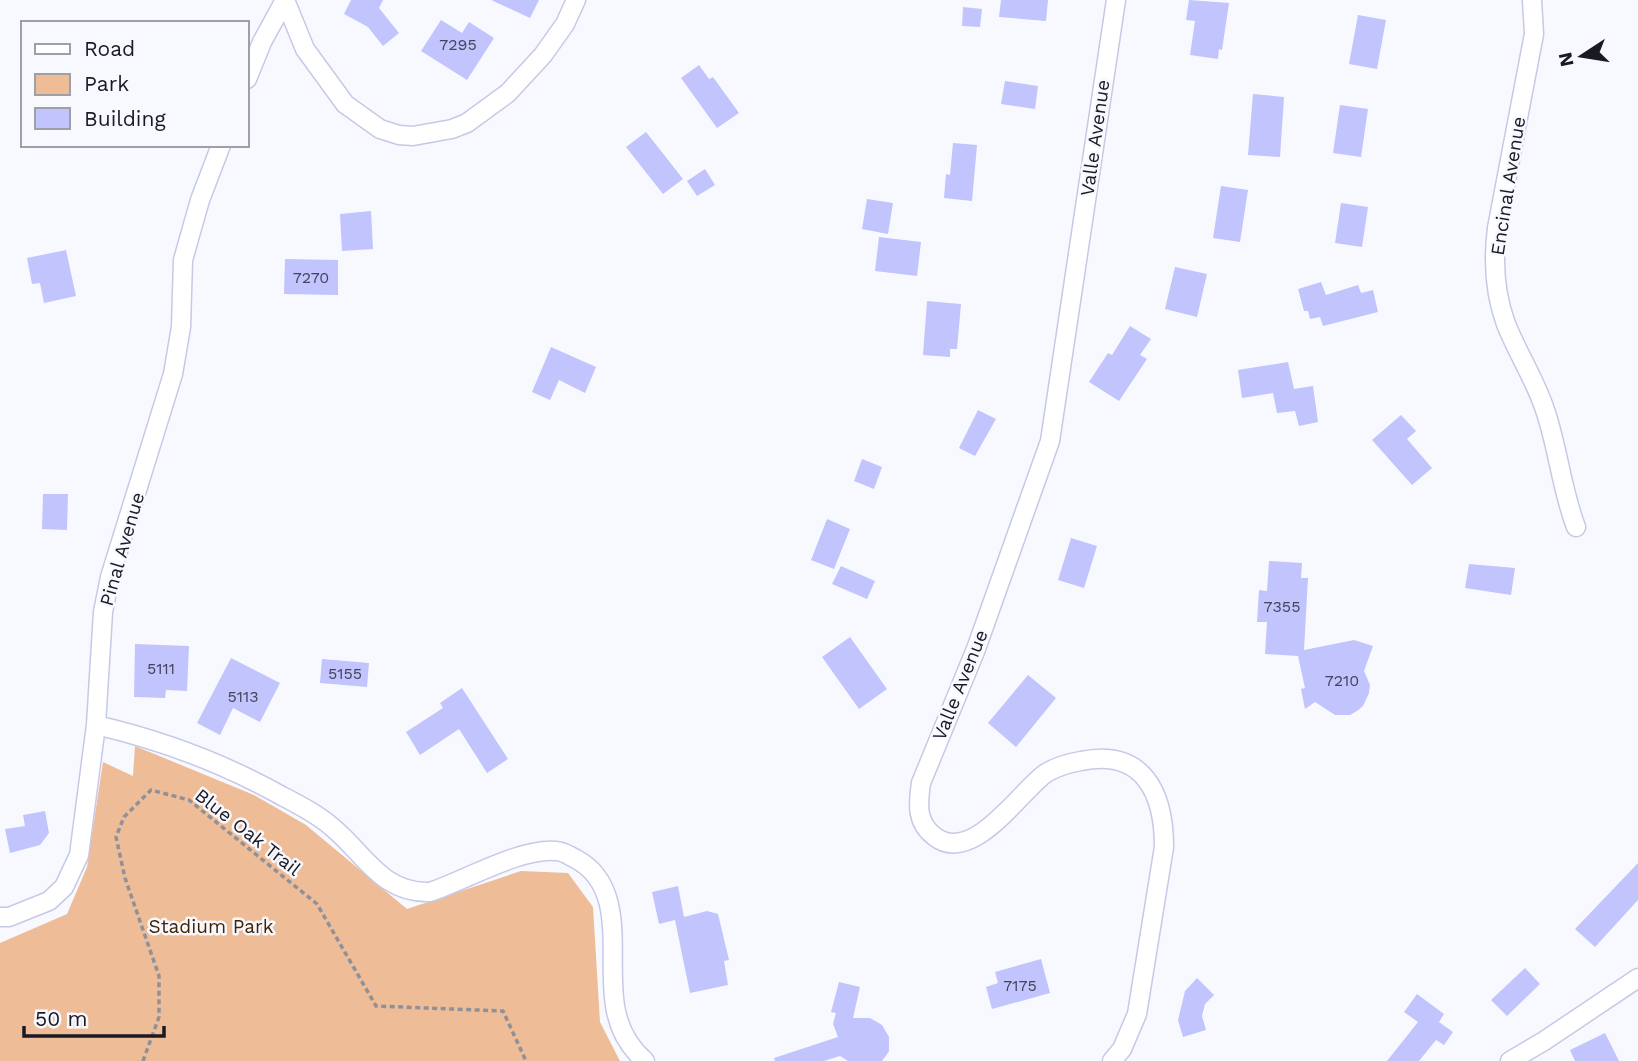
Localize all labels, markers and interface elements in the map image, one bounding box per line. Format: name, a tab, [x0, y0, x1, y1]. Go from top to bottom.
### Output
legend	[21, 21, 248, 147]
north arrow	[1547, 21, 1617, 91]
house number: 7295	[439, 35, 477, 54]
text: Road	[84, 36, 135, 61]
text: N	[1553, 50, 1579, 69]
text: Park	[84, 71, 129, 96]
street label: Valle Avenue	[1075, 78, 1115, 198]
text: Building	[84, 106, 166, 131]
street label: Encinal Avenue	[1486, 115, 1530, 257]
house number: 7270	[293, 268, 329, 287]
street label: Pinal Avenue	[95, 489, 149, 609]
house number: 7355	[1264, 597, 1300, 616]
street label: Valle Avenue	[927, 626, 993, 744]
house number: 5111	[147, 659, 175, 678]
house number: 5155	[328, 664, 362, 683]
house number: 7210	[1325, 671, 1359, 690]
house number: 5113	[227, 687, 259, 706]
street label: Blue Oak Trail	[191, 784, 306, 881]
park label: Stadium Park	[148, 915, 274, 938]
house number: 7175	[1003, 976, 1037, 995]
scale bar	[24, 995, 164, 1038]
text: 50 m	[35, 1006, 87, 1031]

